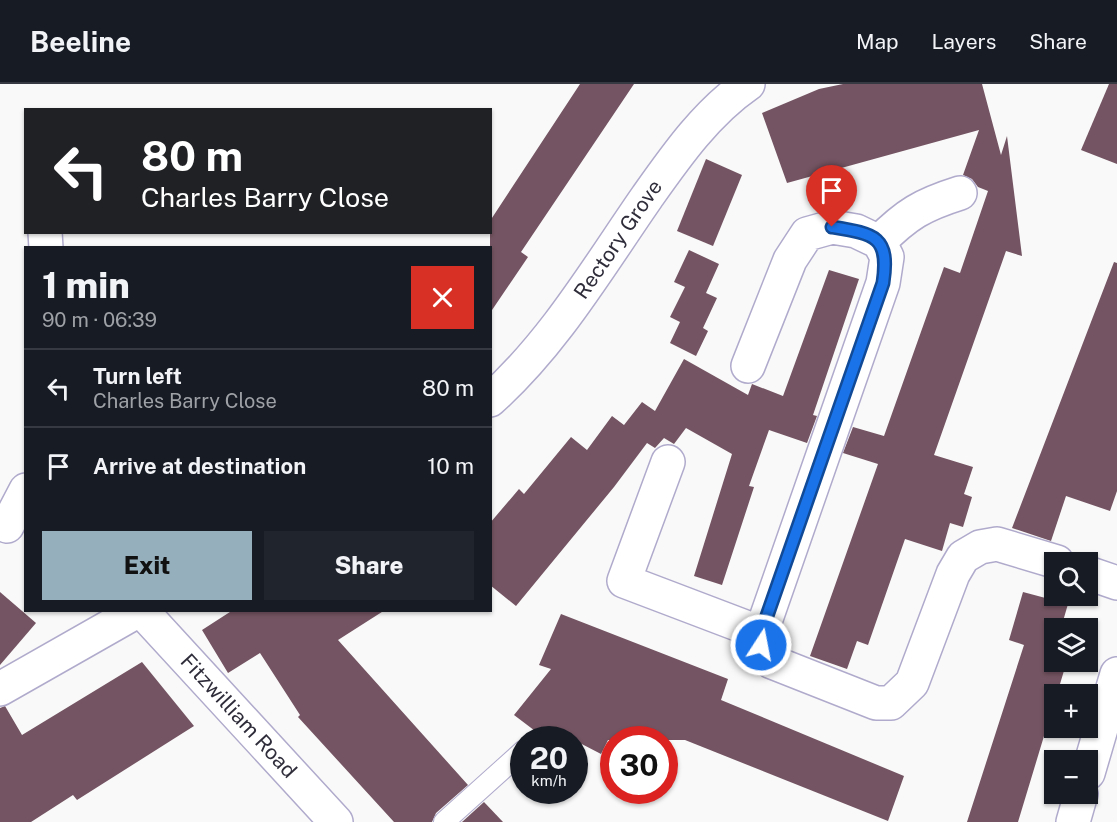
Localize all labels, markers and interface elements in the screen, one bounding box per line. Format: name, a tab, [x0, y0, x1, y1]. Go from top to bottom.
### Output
text: Beeline	[30, 25, 131, 58]
text: Map	[856, 29, 899, 54]
text: Layers	[932, 29, 996, 54]
text: Share	[1029, 29, 1087, 54]
text: 80 m	[141, 131, 243, 180]
icon: left	[42, 132, 120, 210]
pin	[806, 165, 857, 227]
icon: arrive	[815, 174, 848, 207]
street label: Rectory Grove	[568, 175, 667, 304]
text: Charles Barry Close	[141, 181, 389, 213]
text: 1 min	[42, 264, 130, 306]
button: close	[411, 266, 474, 329]
text: 90 m · 06:39	[42, 308, 157, 332]
text: Turn left	[93, 363, 182, 389]
icon: left	[42, 372, 75, 405]
text: 80 m	[422, 375, 474, 401]
text: Charles Barry Close	[93, 389, 277, 413]
icon: arrive	[42, 450, 75, 483]
text: Arrive at destination	[93, 453, 306, 479]
text: 10 m	[427, 453, 474, 479]
button: Exit	[42, 531, 252, 600]
button: Share	[264, 531, 474, 600]
map controls	[1044, 552, 1098, 804]
button: search	[1044, 552, 1098, 606]
position arrow	[729, 613, 793, 677]
button: layers	[1044, 618, 1098, 672]
street label: Fitzwilliam Road	[176, 648, 302, 783]
button: +	[1044, 684, 1098, 738]
speed limit sign: 30	[600, 726, 678, 804]
text: 20	[530, 740, 568, 776]
button: −	[1044, 750, 1098, 804]
text: km/h	[531, 772, 567, 789]

